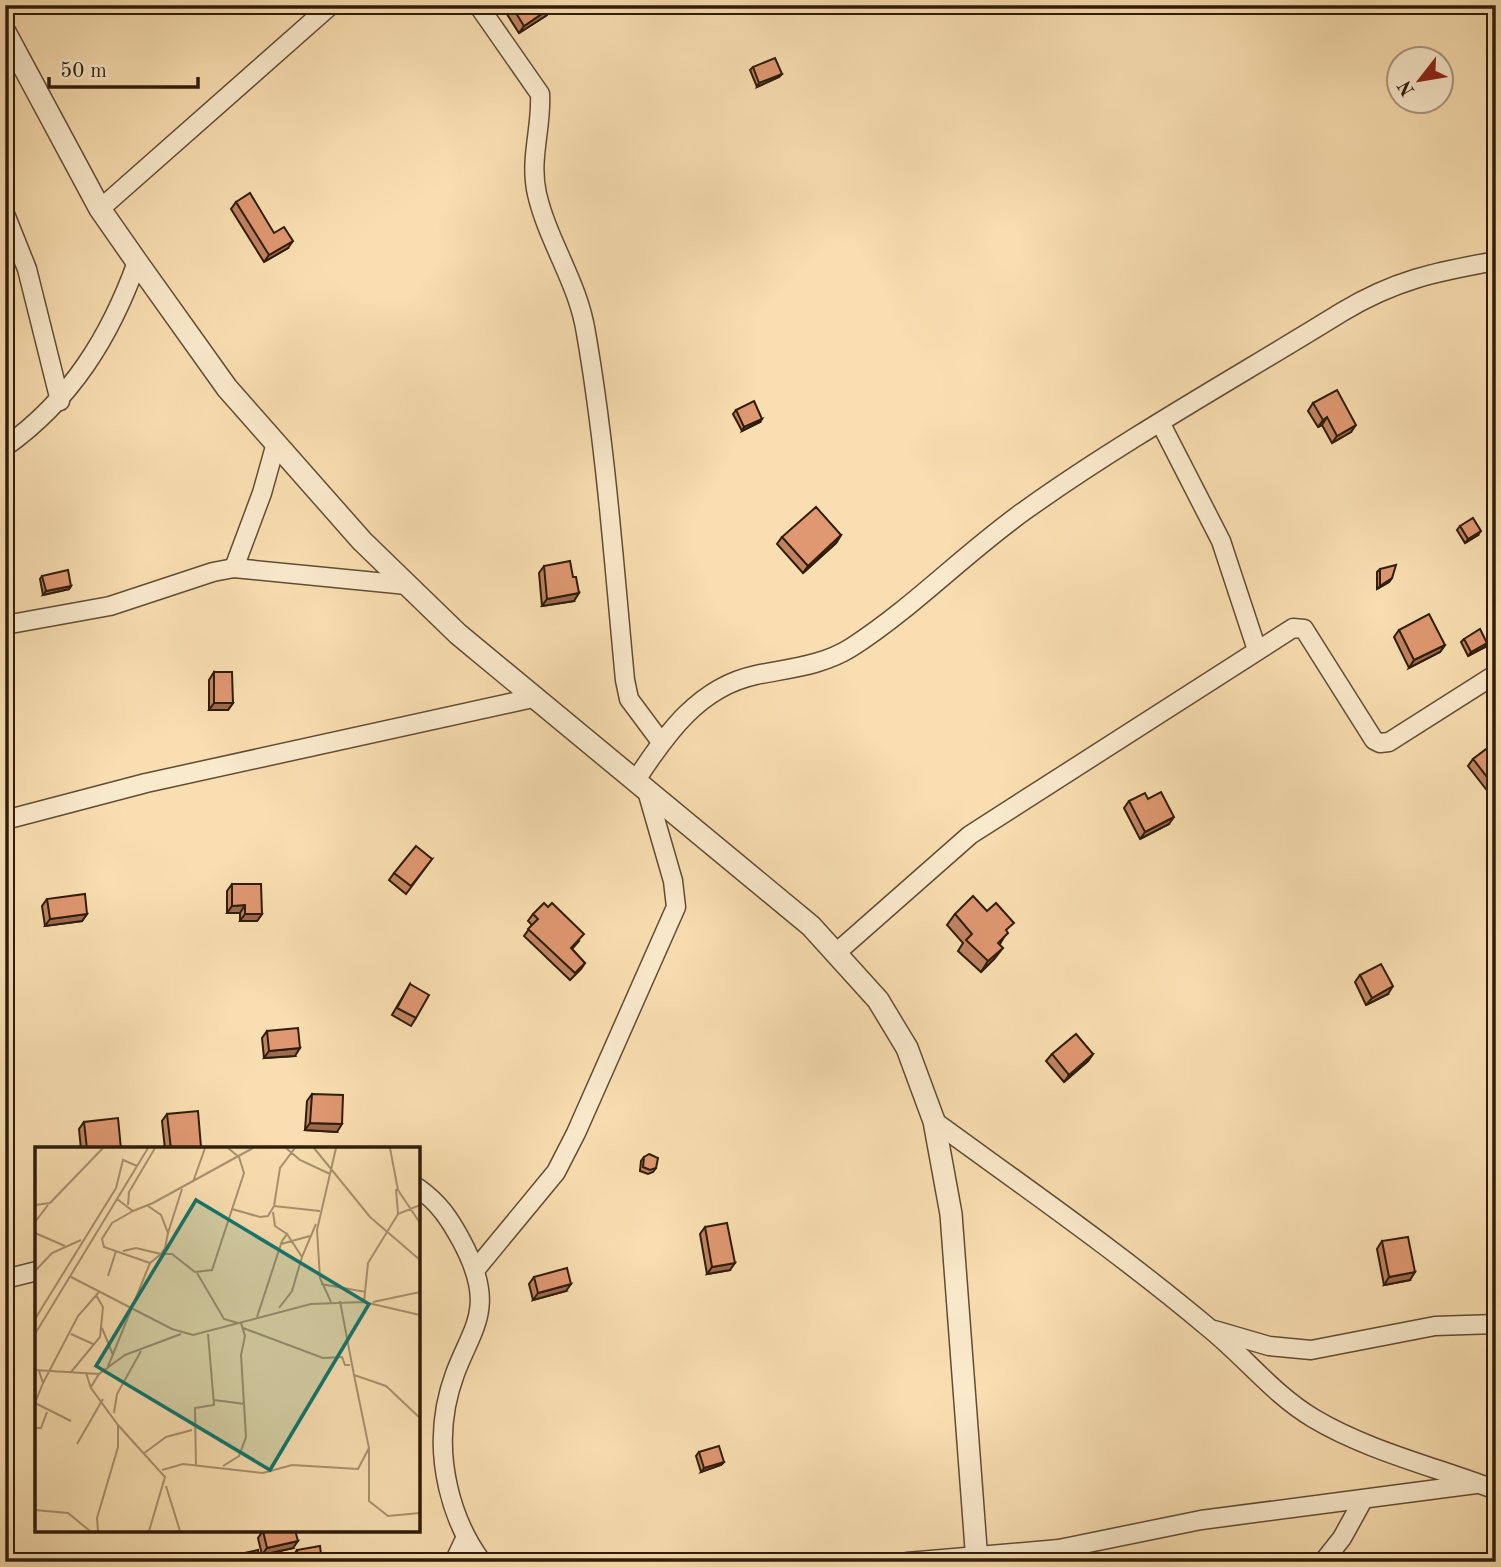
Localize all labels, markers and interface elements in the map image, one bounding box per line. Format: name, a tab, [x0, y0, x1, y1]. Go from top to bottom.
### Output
scale bar	[49, 46, 198, 90]
north arrow	[1386, 46, 1456, 116]
text: 50 m	[60, 61, 107, 82]
text: N	[1395, 76, 1419, 99]
inset map	[35, 1147, 420, 1532]

